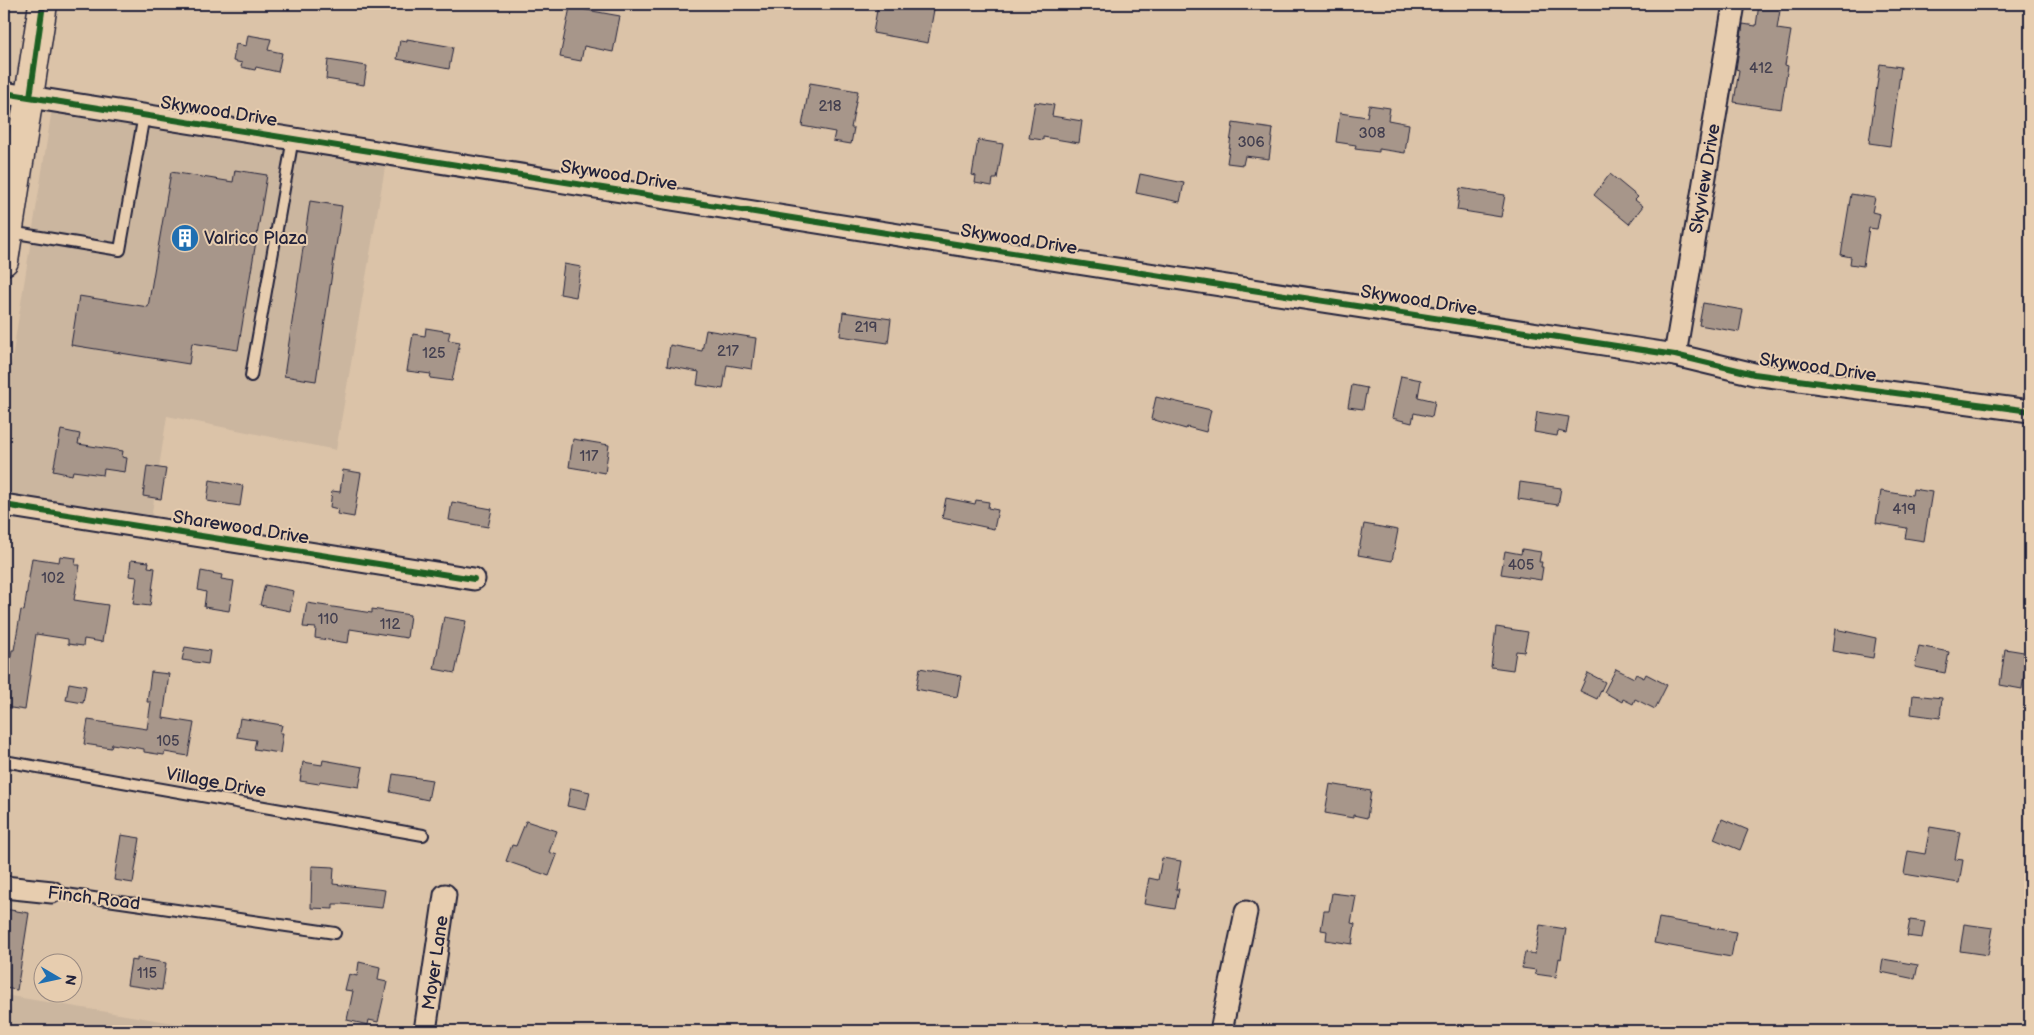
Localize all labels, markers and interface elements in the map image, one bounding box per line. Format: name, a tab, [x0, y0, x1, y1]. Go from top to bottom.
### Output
house number: 412	[1749, 59, 1773, 78]
street label: Skywood Drive	[159, 92, 279, 131]
house number: 218	[818, 97, 842, 116]
street label: Skyview Drive	[1686, 122, 1725, 235]
house number: 308	[1359, 124, 1386, 143]
house number: 306	[1237, 133, 1265, 152]
street label: Skywood Drive	[559, 156, 679, 195]
street label: Skywood Drive	[959, 220, 1079, 259]
building icon: Valrico Plaza	[170, 223, 200, 253]
place label: Valrico Plaza	[204, 228, 307, 249]
street label: Skywood Drive	[1359, 281, 1479, 320]
house number: 219	[854, 318, 878, 337]
house number: 217	[717, 342, 740, 361]
house number: 125	[422, 344, 446, 363]
street label: Skywood Drive	[1758, 349, 1878, 386]
house number: 117	[580, 447, 599, 466]
house number: 419	[1892, 500, 1916, 519]
street label: Sharewood Drive	[171, 506, 311, 549]
house number: 405	[1508, 556, 1534, 575]
house number: 102	[41, 569, 65, 588]
house number: 110	[318, 610, 338, 629]
house number: 112	[380, 615, 400, 634]
house number: 105	[156, 732, 180, 751]
street label: Village Drive	[164, 763, 268, 802]
street label: Finch Road	[46, 882, 141, 915]
street label: Moyer Lane	[418, 914, 453, 1012]
north arrow	[32, 952, 82, 1002]
house number: 115	[137, 964, 157, 983]
text: N	[61, 973, 80, 986]

